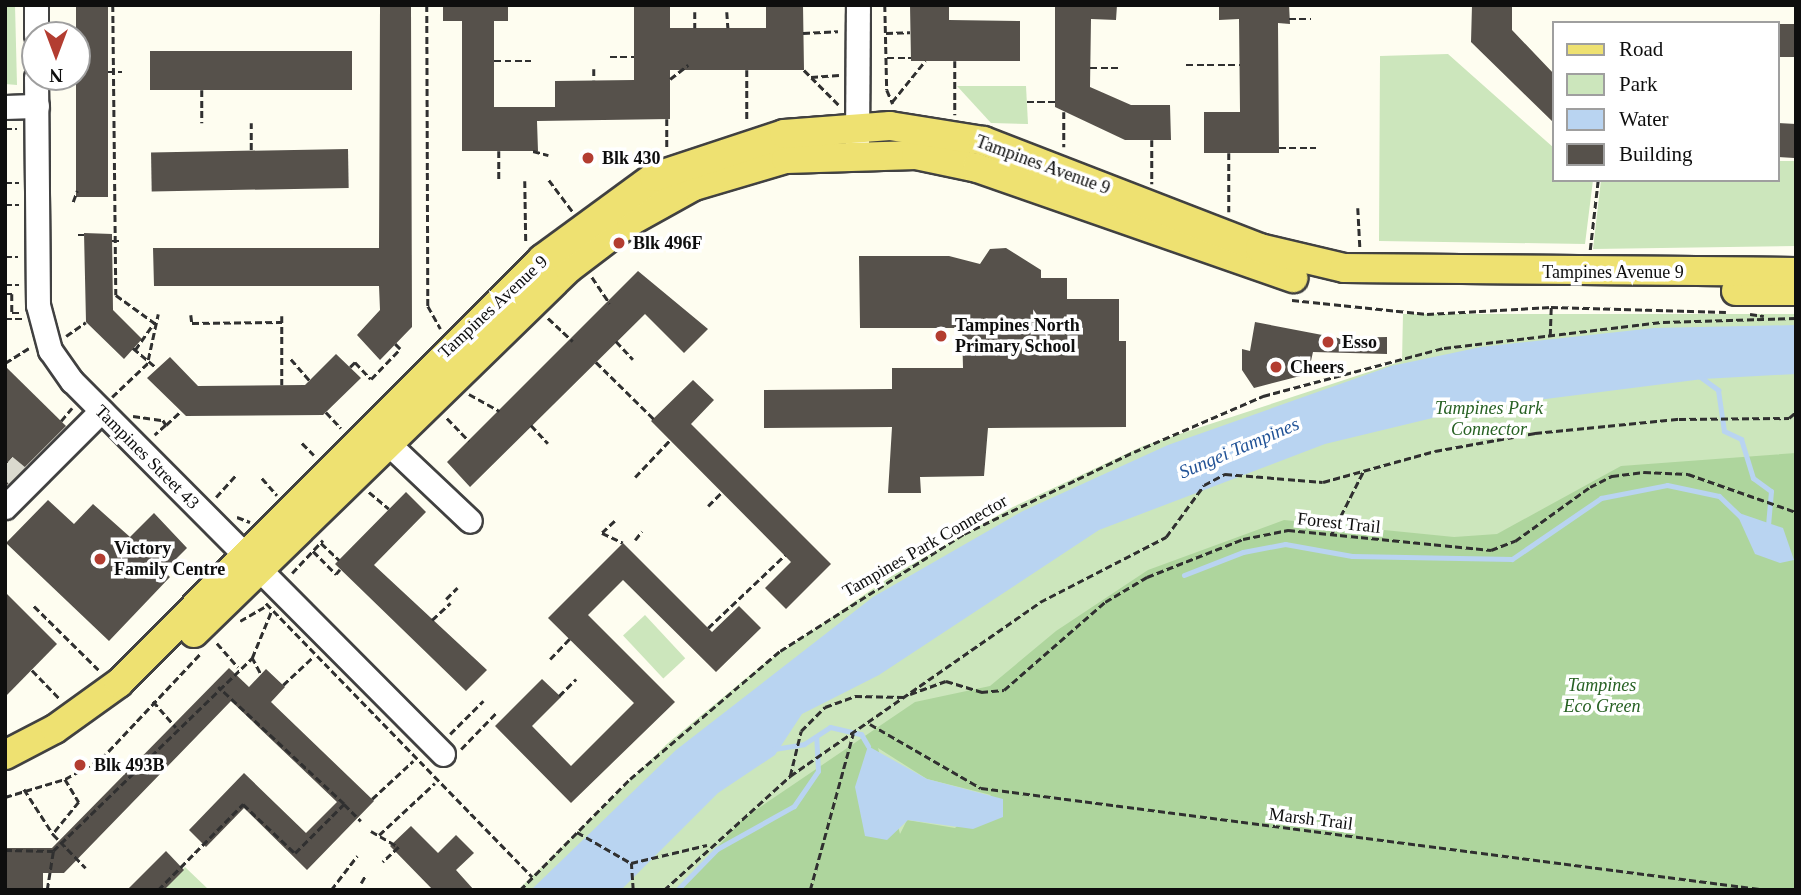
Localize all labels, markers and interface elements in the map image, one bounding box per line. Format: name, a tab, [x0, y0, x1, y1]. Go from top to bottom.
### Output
north arrow	[21, 21, 91, 91]
legend	[1552, 21, 1780, 182]
text: Road	[1619, 37, 1663, 61]
text: N	[49, 65, 63, 86]
text: Park	[1619, 72, 1658, 96]
text: Water	[1619, 107, 1669, 131]
street label: Tampines Avenue 9	[972, 131, 1114, 199]
text: Building	[1619, 142, 1693, 166]
place label: Blk 430	[602, 147, 661, 169]
marker: Blk 430	[580, 150, 596, 166]
place label: Blk 496F	[633, 232, 703, 254]
marker: Blk 496F	[611, 235, 627, 251]
street label: Tampines Avenue 9	[434, 251, 552, 363]
street label: Tampines Avenue 9	[1542, 261, 1684, 283]
place label: Tampines North Primary School	[955, 315, 1080, 358]
marker: Tampines North Primary School	[933, 328, 949, 344]
place label: Esso	[1342, 331, 1377, 353]
marker: Esso	[1320, 334, 1336, 350]
place label: Cheers	[1290, 356, 1344, 378]
marker: Cheers	[1268, 359, 1284, 375]
park label: Tampines Park Connector	[1435, 398, 1543, 440]
street label: Tampines Street 43	[90, 400, 204, 514]
water label: Sungei Tampines	[1175, 412, 1303, 484]
street label: Tampines Park Connector	[839, 490, 1011, 602]
street label: Forest Trail	[1296, 508, 1382, 538]
place label: Victory Family Centre	[114, 538, 225, 580]
marker: Victory Family Centre	[92, 551, 108, 567]
park label: Tampines Eco Green	[1564, 675, 1640, 718]
place label: Blk 493B	[94, 754, 165, 776]
marker: Blk 493B	[72, 757, 88, 773]
street label: Marsh Trail	[1268, 803, 1354, 835]

